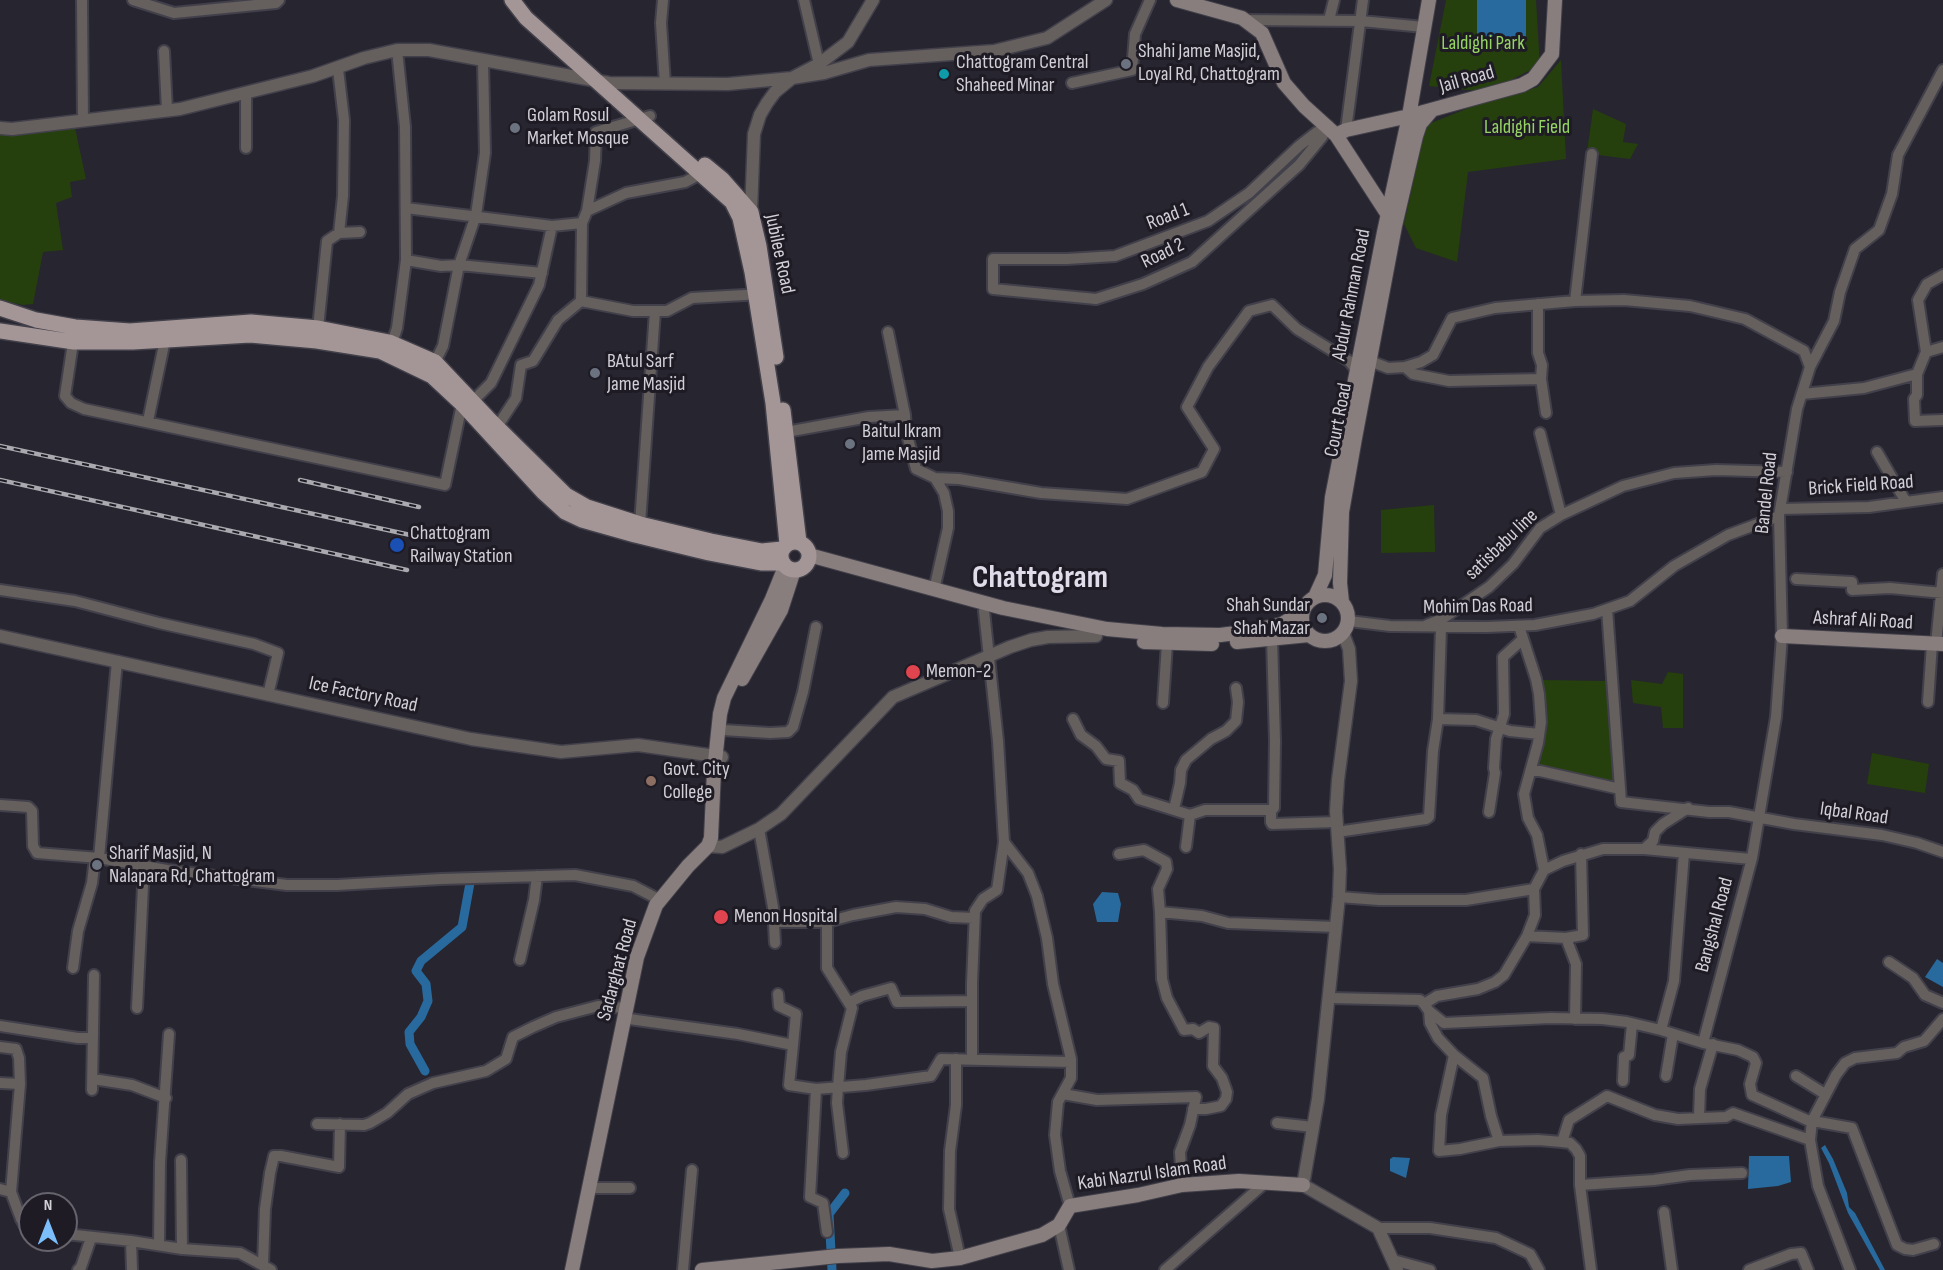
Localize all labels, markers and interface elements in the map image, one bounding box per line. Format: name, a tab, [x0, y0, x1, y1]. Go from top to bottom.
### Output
park label: Laldighi Park	[1441, 32, 1525, 56]
place label: Shahi Jame Masjid, Loyal Rd, Chattogram	[1138, 40, 1280, 87]
place label: Chattogram Central Shaheed Minar	[956, 51, 1089, 98]
marker: Shahi Jame Masjid, Loyal Rd, Chattogram	[1119, 57, 1133, 71]
street label: Jail Road	[1437, 61, 1497, 99]
marker: Chattogram Central Shaheed Minar	[937, 67, 951, 81]
place label: Golam Rosul Market Mosque	[527, 104, 629, 151]
park label: Laldighi Field	[1484, 116, 1570, 140]
marker: Golam Rosul Market Mosque	[508, 121, 522, 135]
street label: Road 1	[1143, 198, 1193, 236]
street label: Jubilee Road	[759, 212, 799, 296]
street label: Abdur Rahman Road	[1327, 227, 1377, 363]
street label: Road 2	[1138, 233, 1188, 275]
place label: BAtul Sarf Jame Masjid	[607, 350, 685, 397]
marker: BAtul Sarf Jame Masjid	[588, 366, 602, 380]
street label: Court Road	[1320, 381, 1358, 459]
place label: Baitul Ikram Jame Masjid	[862, 420, 941, 467]
marker: Baitul Ikram Jame Masjid	[843, 437, 857, 451]
street label: Bandel Road	[1751, 451, 1783, 535]
street label: Brick Field Road	[1808, 470, 1914, 502]
street label: satisbabu line	[1461, 504, 1543, 586]
place label: Chattogram Railway Station	[410, 522, 512, 569]
marker: Chattogram Railway Station	[388, 536, 406, 554]
district label: Chattogram	[972, 560, 1108, 598]
place label: Shah Sundar Shah Mazar	[1226, 594, 1310, 641]
street label: Mohim Das Road	[1423, 594, 1533, 620]
street label: Ashraf Ali Road	[1813, 606, 1913, 636]
marker: Shah Sundar Shah Mazar	[1315, 611, 1329, 625]
place label: Memon-2	[926, 660, 991, 684]
marker: Memon-2	[904, 663, 922, 681]
street label: Ice Factory Road	[307, 672, 419, 718]
place label: Govt. City College	[663, 758, 730, 805]
marker: Govt. City College	[644, 774, 658, 788]
street label: Iqbal Road	[1818, 797, 1890, 831]
place label: Sharif Masjid, N Nalapara Rd, Chattogram	[109, 842, 275, 889]
marker: Sharif Masjid, N Nalapara Rd, Chattogram	[90, 858, 104, 872]
street label: Bangshal Road	[1691, 875, 1739, 975]
place label: Menon Hospital	[734, 905, 838, 929]
marker: Menon Hospital	[712, 908, 730, 926]
street label: Sadarghat Road	[593, 917, 643, 1023]
street label: Kabi Nazrul Islam Road	[1076, 1152, 1228, 1196]
north arrow	[18, 1192, 78, 1252]
text: N	[44, 1196, 52, 1215]

